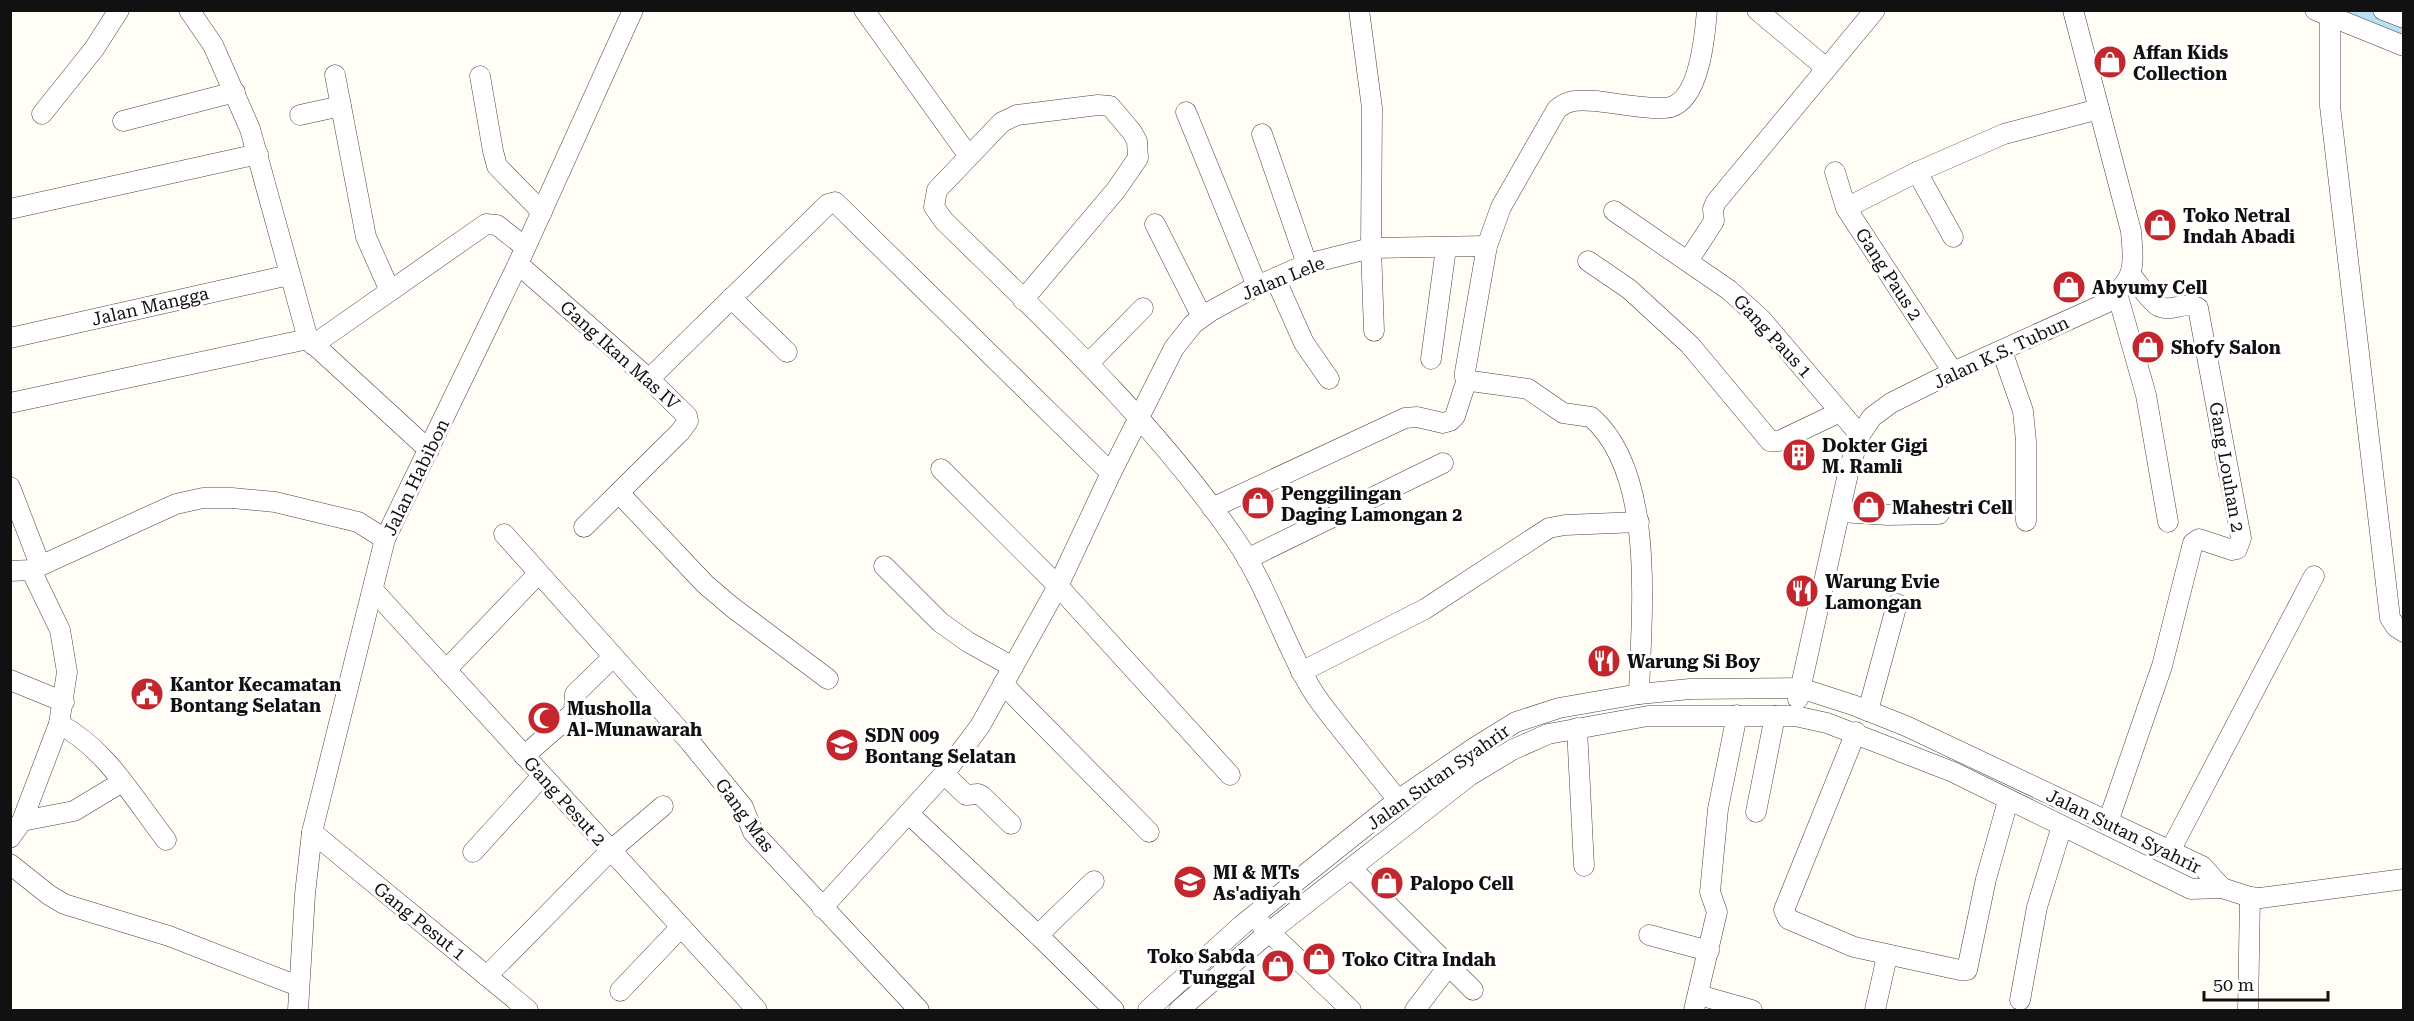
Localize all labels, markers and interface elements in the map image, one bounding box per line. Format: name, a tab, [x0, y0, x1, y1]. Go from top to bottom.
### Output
place label: Affan Kids Collection	[2133, 42, 2228, 84]
shop icon: Affan Kids Collection	[2092, 44, 2128, 80]
place label: Toko Netral Indah Abadi	[2183, 205, 2295, 247]
shop icon: Toko Netral Indah Abadi	[2142, 207, 2178, 243]
street label: Gang Paus 2	[1851, 224, 1927, 324]
street label: Jalan Lele	[1239, 252, 1328, 304]
shop icon: Abyumy Cell	[2051, 269, 2087, 305]
place label: Abyumy Cell	[2092, 277, 2208, 298]
street label: Jalan Mangga	[89, 282, 211, 330]
street label: Gang Paus 1	[1729, 290, 1817, 382]
street label: Gang Ikan Mas IV	[556, 296, 684, 414]
street label: Jalan K.S. Tubun	[1930, 311, 2072, 393]
shop icon: Shofy Salon	[2130, 329, 2166, 365]
place label: Shofy Salon	[2171, 337, 2281, 358]
street label: Gang Louhan 2	[2205, 400, 2249, 534]
street label: Jalan Habibon	[379, 415, 453, 539]
place label: Dokter Gigi M. Ramli	[1822, 435, 1928, 477]
building icon: Dokter Gigi M. Ramli	[1781, 437, 1817, 473]
place label: Penggilingan Daging Lamongan 2	[1281, 483, 1462, 525]
shop icon: Penggilingan Daging Lamongan 2	[1240, 485, 1276, 521]
shop icon: Mahestri Cell	[1851, 489, 1887, 525]
place label: Mahestri Cell	[1892, 497, 2013, 518]
place label: Warung Evie Lamongan	[1825, 571, 1940, 613]
restaurant icon: Warung Evie Lamongan	[1784, 573, 1820, 609]
restaurant icon: Warung Si Boy	[1586, 643, 1622, 679]
place label: Warung Si Boy	[1627, 651, 1760, 672]
place label: Kantor Kecamatan Bontang Selatan	[170, 674, 341, 716]
public building icon: Kantor Kecamatan Bontang Selatan	[129, 676, 165, 712]
place label: Musholla Al-Munawarah	[567, 698, 702, 740]
mosque icon: Musholla Al-Munawarah	[526, 700, 562, 736]
street label: Jalan Sutan Syahrir	[1363, 720, 1513, 834]
place label: SDN 009 Bontang Selatan	[865, 725, 1016, 767]
school or university icon: SDN 009 Bontang Selatan	[824, 727, 860, 763]
street label: Gang Pesut 2	[520, 752, 610, 850]
street label: Gang Mas	[711, 774, 779, 856]
street label: Jalan Sutan Syahrir	[2043, 784, 2205, 878]
place label: MI & MTs As'adiyah	[1213, 862, 1301, 904]
school or university icon: MI & MTs As'adiyah	[1172, 864, 1208, 900]
shop icon: Palopo Cell	[1369, 865, 1405, 901]
place label: Palopo Cell	[1410, 873, 1514, 894]
street label: Gang Pesut 1	[370, 877, 470, 965]
shop icon: Toko Citra Indah	[1301, 941, 1337, 977]
place label: Toko Sabda Tunggal	[1147, 946, 1255, 988]
shop icon: Toko Sabda Tunggal	[1260, 948, 1296, 984]
place label: Toko Citra Indah	[1342, 949, 1496, 970]
scale bar	[2204, 964, 2328, 1002]
text: 50 m	[2213, 974, 2254, 995]

